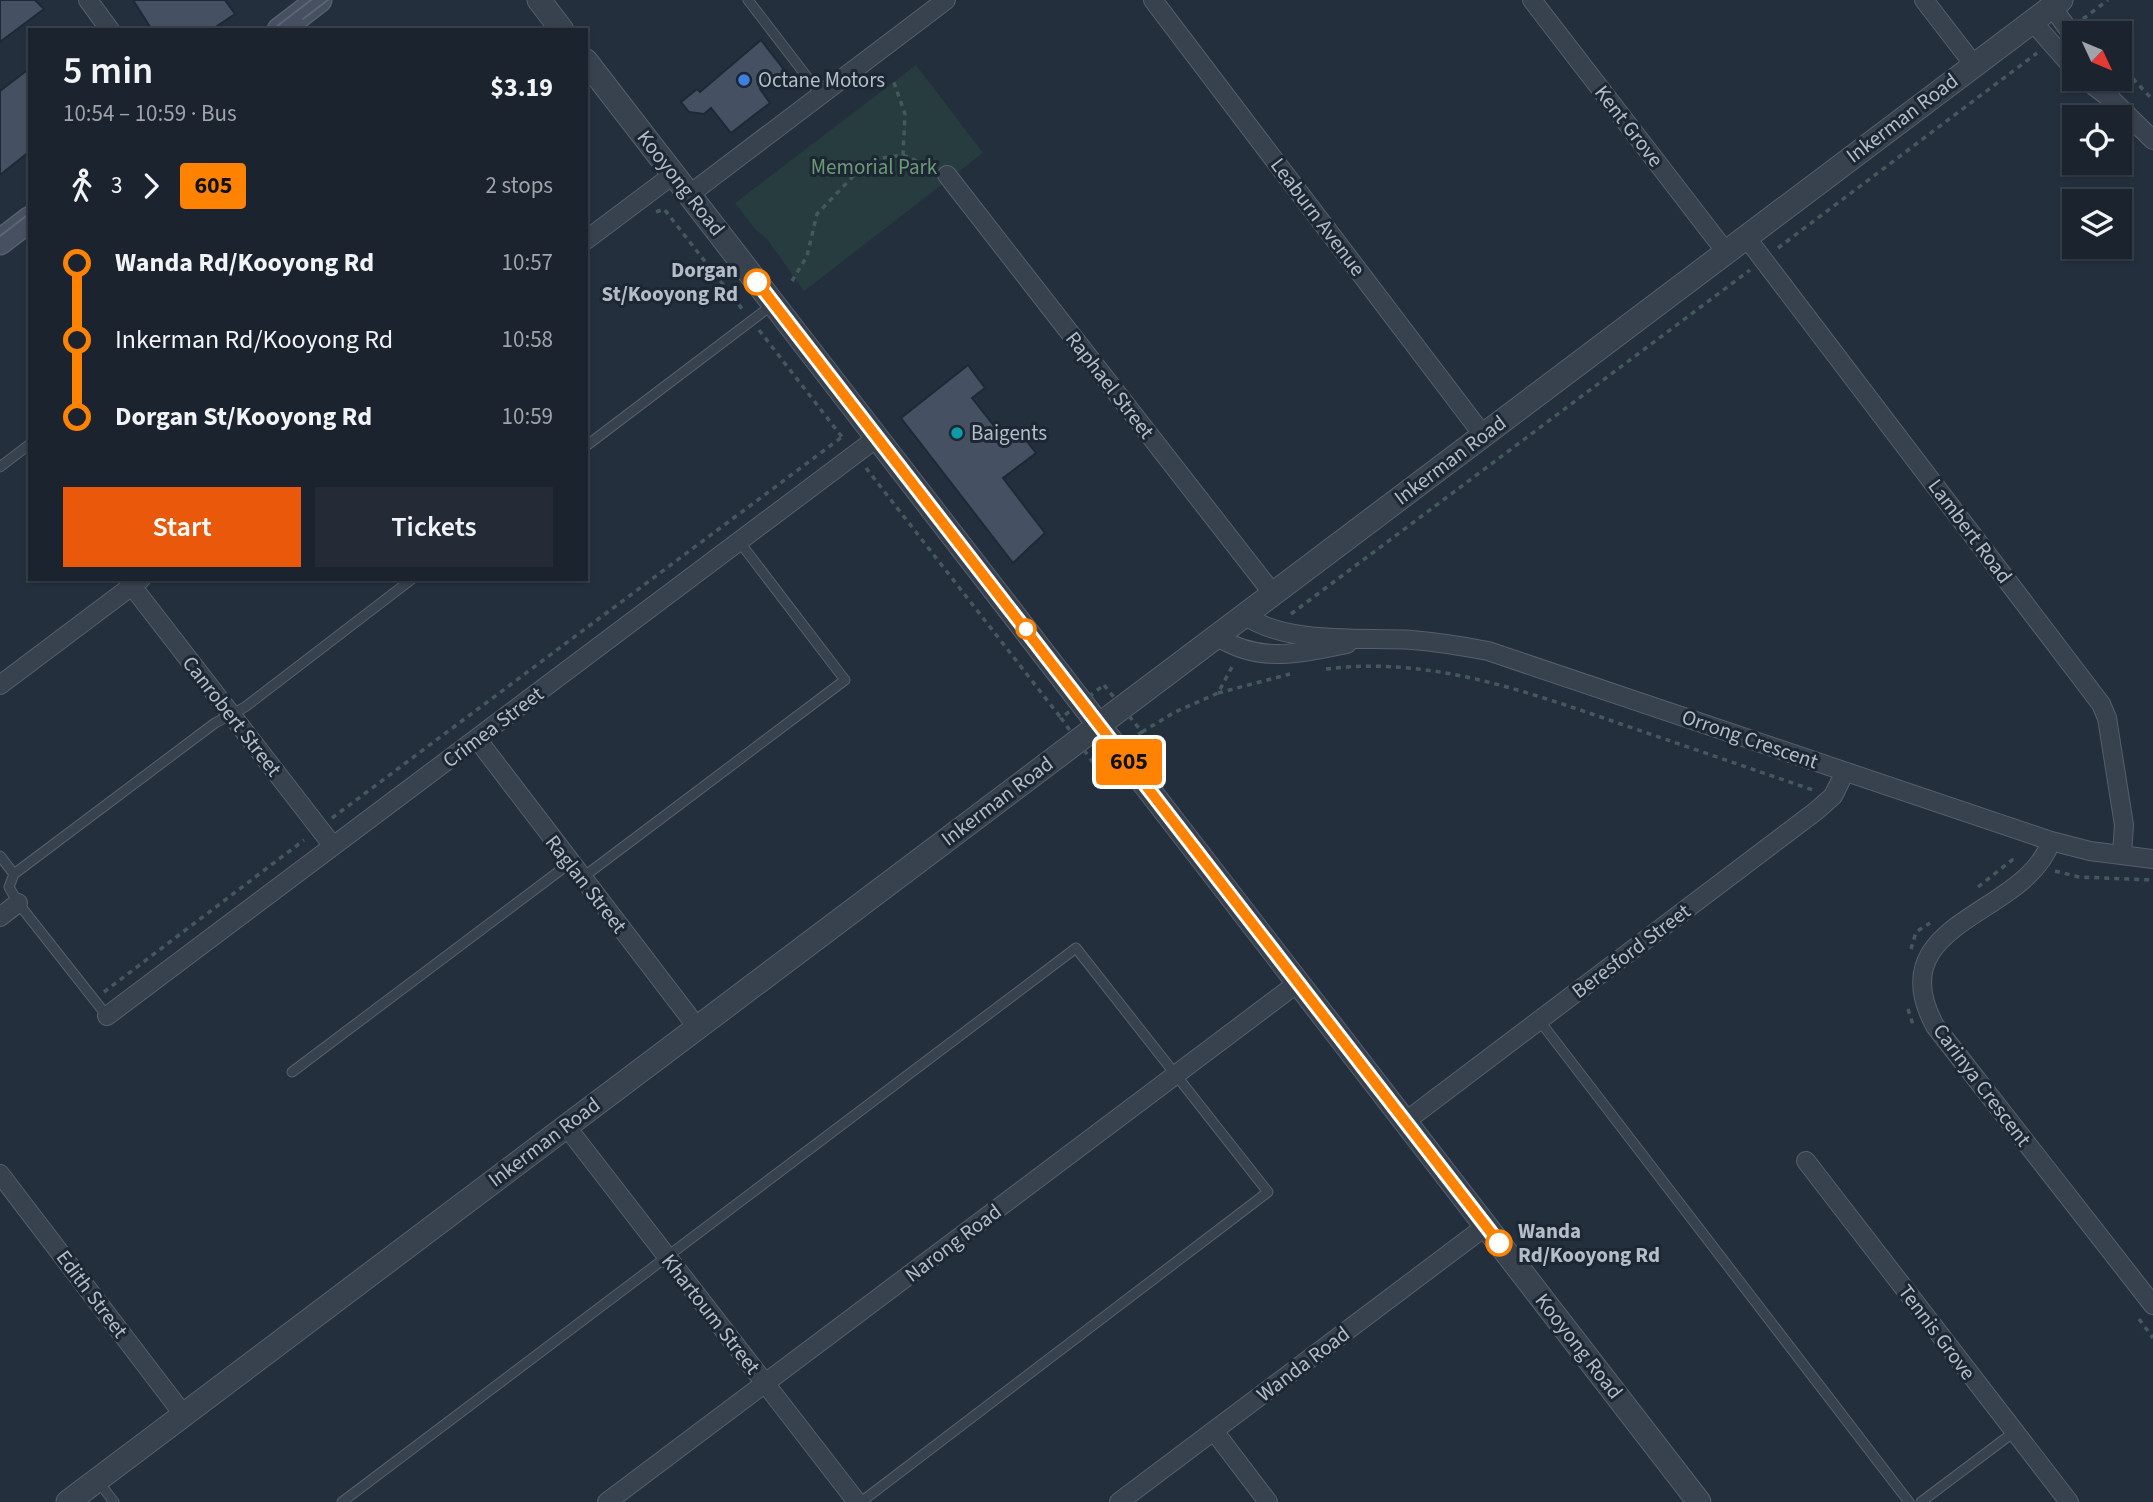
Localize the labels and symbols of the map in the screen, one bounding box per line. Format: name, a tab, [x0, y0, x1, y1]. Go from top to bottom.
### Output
north arrow	[2062, 21, 2132, 91]
place label: Octane Motors	[758, 65, 885, 95]
street label: Inkerman Road	[1840, 66, 1964, 170]
marker: Octane Motors	[736, 72, 752, 88]
street label: Kent Grove	[1587, 79, 1671, 173]
street label: Kooyong Road	[630, 124, 732, 242]
park label: Memorial Park	[811, 152, 938, 182]
street label: Leaburn Avenue	[1263, 152, 1373, 282]
place label: Dorgan St/Kooyong Rd	[602, 255, 738, 309]
marker: Dorgan St/Kooyong Rd	[744, 269, 770, 295]
street label: Raphael Street	[1059, 325, 1161, 445]
street label: Inkerman Road	[1388, 408, 1512, 512]
place label: Baigents	[971, 418, 1047, 448]
marker: Baigents	[949, 425, 965, 441]
street label: Lambert Road	[1921, 473, 2019, 589]
unlabelled marker	[1016, 619, 1036, 639]
street label: Canrobert Street	[175, 649, 289, 783]
street label: Crimea Street	[436, 679, 550, 775]
street label: Orrong Crescent	[1678, 702, 1822, 776]
line badge: 605	[1089, 739, 1169, 785]
street label: Inkerman Road	[935, 749, 1059, 853]
street label: Raglan Street	[538, 829, 634, 939]
street label: Beresford Street	[1565, 896, 1697, 1006]
street label: Carinya Crescent	[1926, 1017, 2038, 1153]
street label: Inkerman Road	[482, 1090, 606, 1194]
street label: Narong Road	[898, 1197, 1008, 1289]
place label: Wanda Rd/Kooyong Rd	[1518, 1216, 1660, 1270]
marker: Wanda Rd/Kooyong Rd	[1486, 1230, 1512, 1256]
street label: Edith Street	[49, 1244, 135, 1344]
street label: Khartoum Street	[654, 1248, 768, 1380]
street label: Tennis Grove	[1891, 1278, 1983, 1386]
street label: Kooyong Road	[1528, 1287, 1630, 1405]
street label: Wanda Road	[1250, 1319, 1356, 1409]

